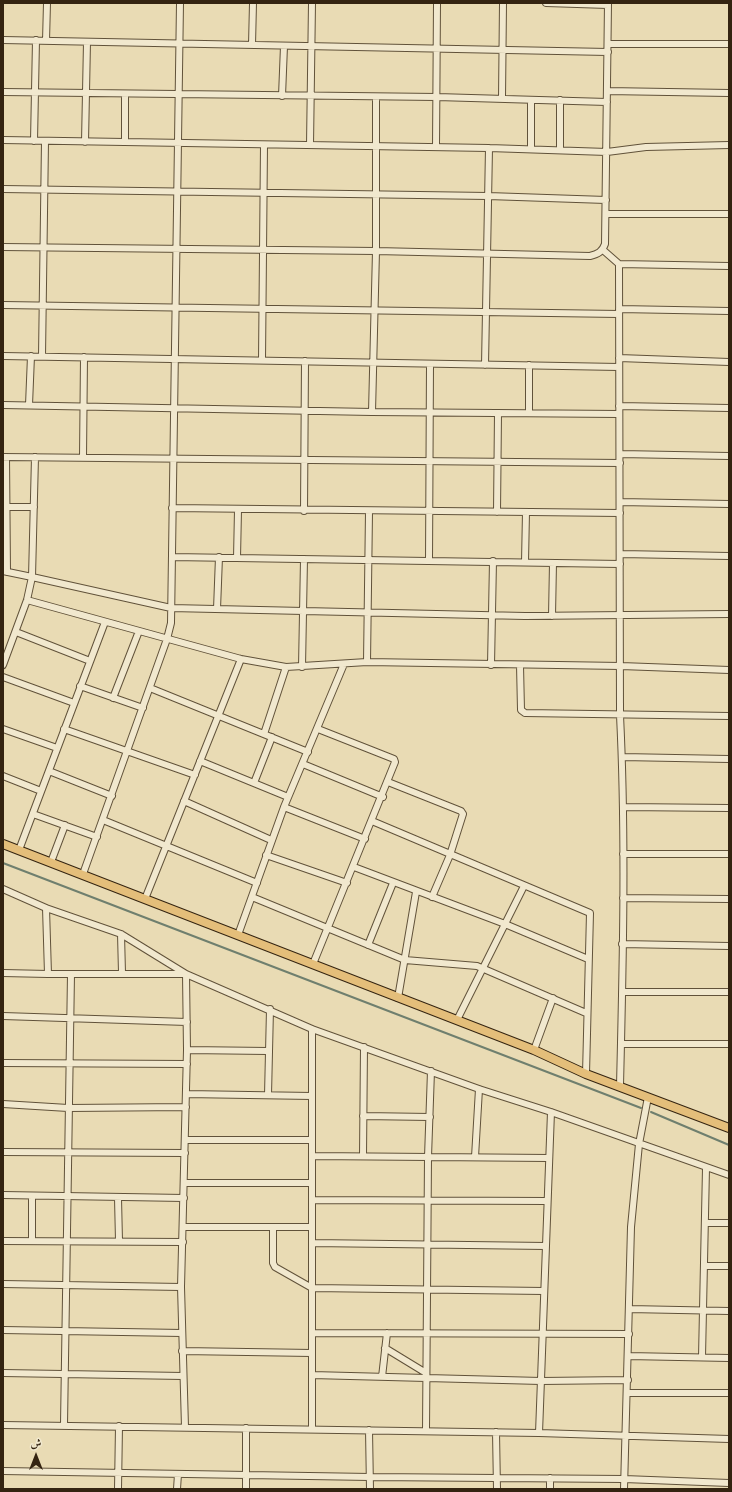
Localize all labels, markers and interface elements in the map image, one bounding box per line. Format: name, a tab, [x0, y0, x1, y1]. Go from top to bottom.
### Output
north arrow	[16, 1436, 56, 1476]
text: ش	[31, 1437, 41, 1451]

